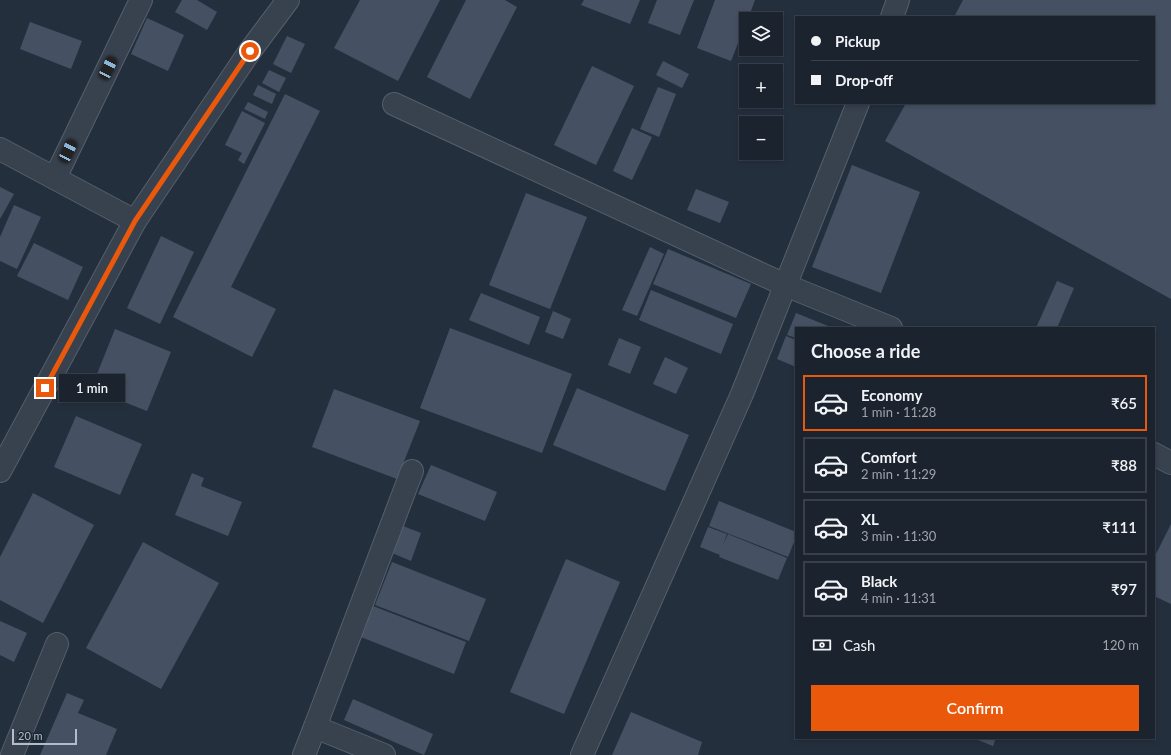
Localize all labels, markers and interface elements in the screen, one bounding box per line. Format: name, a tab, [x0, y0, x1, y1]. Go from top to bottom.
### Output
map controls	[739, 12, 783, 160]
button: layers	[739, 12, 783, 56]
text: Pickup	[835, 32, 880, 50]
route start	[241, 42, 259, 60]
car	[97, 55, 119, 81]
button: +	[739, 64, 783, 108]
text: Drop-off	[835, 71, 893, 89]
button: −	[739, 116, 783, 160]
car	[57, 138, 79, 164]
text: Choose a ride	[811, 340, 920, 362]
callout: 1 min	[59, 374, 125, 402]
route end	[36, 379, 54, 397]
text: 1 min	[76, 380, 108, 396]
icon: car	[813, 385, 849, 421]
text: Economy	[861, 386, 922, 404]
text: ₹65	[1111, 394, 1137, 412]
text: 1 min · 11:28	[861, 404, 936, 420]
icon: car	[813, 447, 849, 483]
text: Comfort	[861, 448, 917, 466]
text: ₹88	[1111, 456, 1137, 474]
text: 2 min · 11:29	[861, 466, 936, 482]
icon: car	[813, 509, 849, 545]
text: XL	[861, 510, 879, 528]
text: ₹111	[1102, 518, 1137, 536]
text: 3 min · 11:30	[861, 528, 936, 544]
icon: car	[813, 571, 849, 607]
text: Black	[861, 572, 897, 590]
text: ₹97	[1111, 580, 1137, 598]
text: 4 min · 11:31	[861, 590, 936, 606]
icon: cash	[811, 634, 833, 656]
text: Cash	[843, 636, 875, 654]
text: 120 m	[1102, 637, 1139, 653]
button: Confirm	[811, 685, 1139, 731]
scale bar	[12, 727, 77, 746]
text: 20 m	[18, 729, 43, 742]

